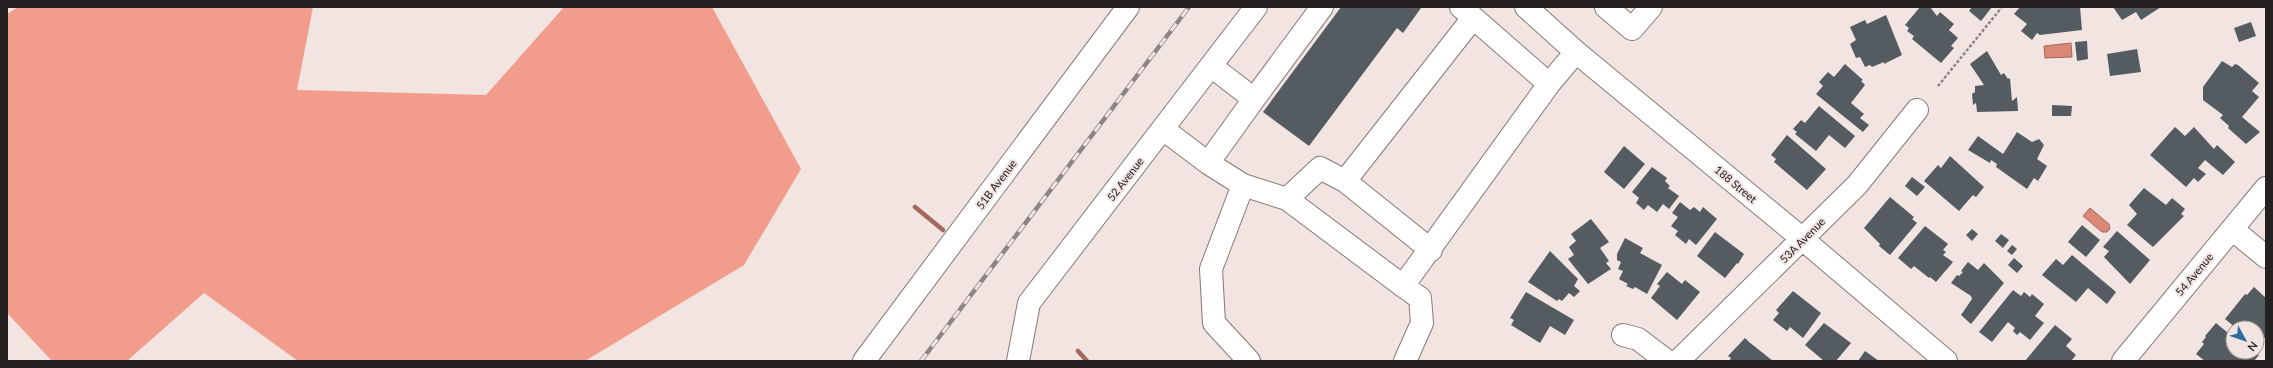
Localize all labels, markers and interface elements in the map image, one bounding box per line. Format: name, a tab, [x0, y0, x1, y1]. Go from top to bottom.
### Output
street label: 52 Avenue	[1104, 155, 1146, 203]
street label: 51B Avenue	[973, 156, 1019, 211]
street label: 188 Street	[1712, 163, 1760, 205]
street label: 53A Avenue	[1777, 215, 1827, 265]
street label: 54 Avenue	[2172, 250, 2216, 298]
north arrow	[2225, 320, 2265, 360]
text: N	[2245, 339, 2261, 354]

